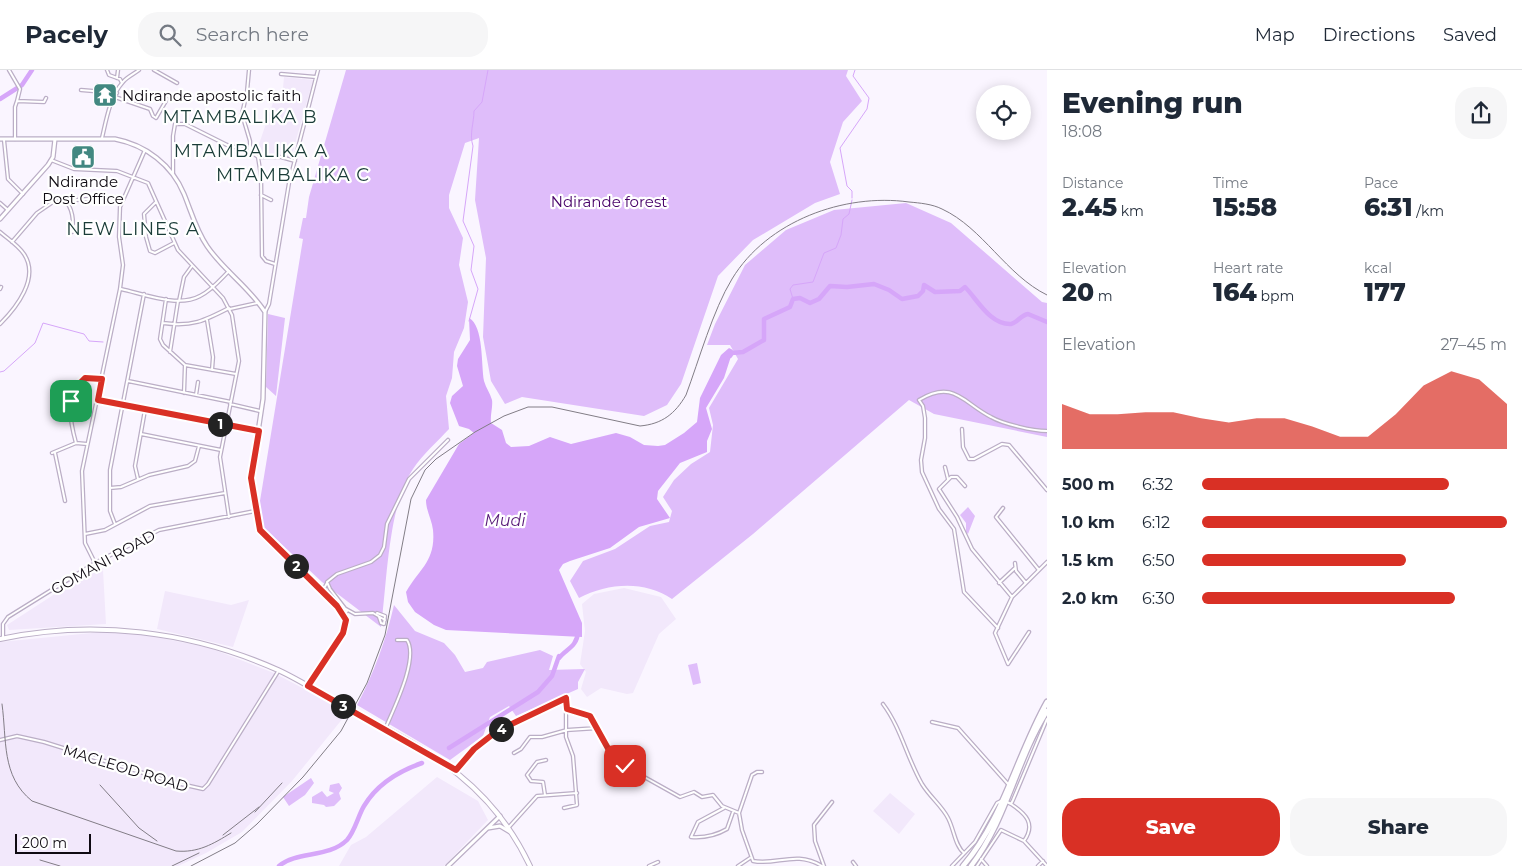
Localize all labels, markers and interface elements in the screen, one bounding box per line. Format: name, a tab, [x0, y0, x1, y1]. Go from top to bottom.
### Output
search box	[138, 12, 488, 57]
text: Pacely	[25, 20, 108, 49]
icon: search	[156, 21, 184, 49]
text: Search here	[196, 23, 309, 46]
text: Map	[1255, 24, 1295, 46]
text: Directions	[1323, 24, 1415, 46]
text: Saved	[1443, 24, 1497, 46]
temple icon: Ndirande apostolic faith	[92, 82, 118, 108]
map controls	[976, 85, 1031, 140]
button: locate	[976, 85, 1031, 140]
place label: Ndirande apostolic faith	[122, 86, 301, 105]
text: Evening run	[1062, 86, 1243, 120]
button: share	[1455, 87, 1507, 139]
district label: MTAMBALIKA B	[163, 106, 317, 128]
text: 18:08	[1062, 122, 1102, 141]
district label: MTAMBALIKA A	[174, 140, 328, 162]
public building icon: Ndirande Post Office	[70, 144, 96, 170]
district label: MTAMBALIKA C	[216, 164, 370, 186]
place label: Ndirande Post Office	[42, 172, 124, 208]
text: Distance	[1062, 174, 1124, 192]
text: Time	[1213, 174, 1248, 192]
text: Pace	[1364, 174, 1398, 192]
park label: Ndirande forest	[551, 192, 667, 211]
text: 2.45	[1062, 192, 1117, 222]
text: 15:58	[1213, 192, 1277, 222]
text: 6:31	[1364, 192, 1413, 222]
text: km	[1117, 202, 1144, 220]
text: /km	[1413, 202, 1444, 220]
district label: NEW LINES A	[66, 218, 200, 240]
text: Elevation	[1062, 259, 1127, 277]
text: Heart rate	[1213, 259, 1283, 277]
text: kcal	[1364, 259, 1392, 277]
text: 20	[1062, 277, 1094, 307]
text: 164	[1213, 277, 1257, 307]
text: 177	[1364, 277, 1406, 307]
text: m	[1094, 287, 1113, 305]
text: bpm	[1257, 287, 1294, 305]
text: Elevation	[1062, 335, 1136, 354]
text: 27–45 m	[1440, 335, 1507, 354]
pin	[50, 380, 92, 422]
icon: arrive	[57, 387, 85, 415]
pin: 1	[208, 412, 232, 436]
text: 1	[218, 415, 223, 433]
text: 500 m	[1062, 475, 1115, 494]
text: 6:32	[1142, 475, 1173, 494]
water label: Mudi	[484, 511, 526, 530]
text: 1.0 km	[1062, 513, 1115, 532]
text: 6:12	[1142, 513, 1170, 532]
street label: GOMANI ROAD	[48, 525, 158, 599]
text: 1.5 km	[1062, 551, 1114, 570]
text: 6:50	[1142, 551, 1175, 570]
pin: 2	[284, 554, 308, 578]
text: 2	[292, 557, 301, 575]
text: 2.0 km	[1062, 589, 1118, 608]
text: 6:30	[1142, 589, 1175, 608]
pin: 3	[330, 694, 356, 718]
text: 3	[339, 697, 348, 715]
pin: 4	[488, 716, 514, 742]
text: 4	[497, 720, 506, 738]
street label: MACLEOD ROAD	[61, 740, 191, 796]
pin	[604, 745, 646, 787]
icon: check	[611, 752, 639, 780]
button: Save	[1062, 798, 1280, 856]
button: Share	[1290, 798, 1507, 856]
scale bar	[15, 831, 91, 854]
text: 200 m	[22, 834, 67, 852]

